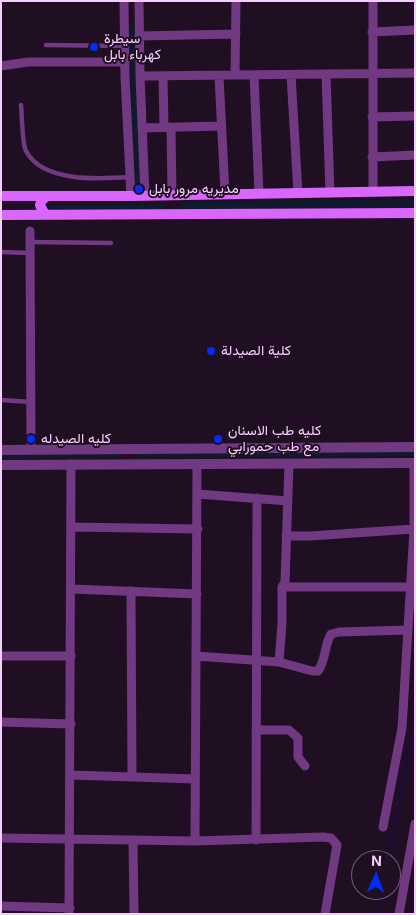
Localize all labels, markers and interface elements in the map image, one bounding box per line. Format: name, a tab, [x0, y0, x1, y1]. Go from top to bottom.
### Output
place label: سيطرة كهرباء بابل	[104, 31, 161, 64]
marker: سيطرة كهرباء بابل	[88, 41, 100, 53]
place label: مديريه مرور بابل	[149, 181, 239, 197]
marker: مديريه مرور بابل	[133, 183, 145, 195]
place label: كلية الصيدلة	[221, 343, 291, 359]
marker: كلية الصيدلة	[205, 345, 217, 357]
place label: كليه طب الاسنان مع طب حمورابي	[228, 423, 321, 456]
place label: كليه الصيدله	[41, 431, 111, 447]
marker: كليه الصيدله	[25, 433, 37, 445]
marker: كليه طب الاسنان مع طب حمورابي	[212, 433, 224, 445]
north arrow	[351, 850, 401, 900]
text: N	[371, 852, 382, 869]

